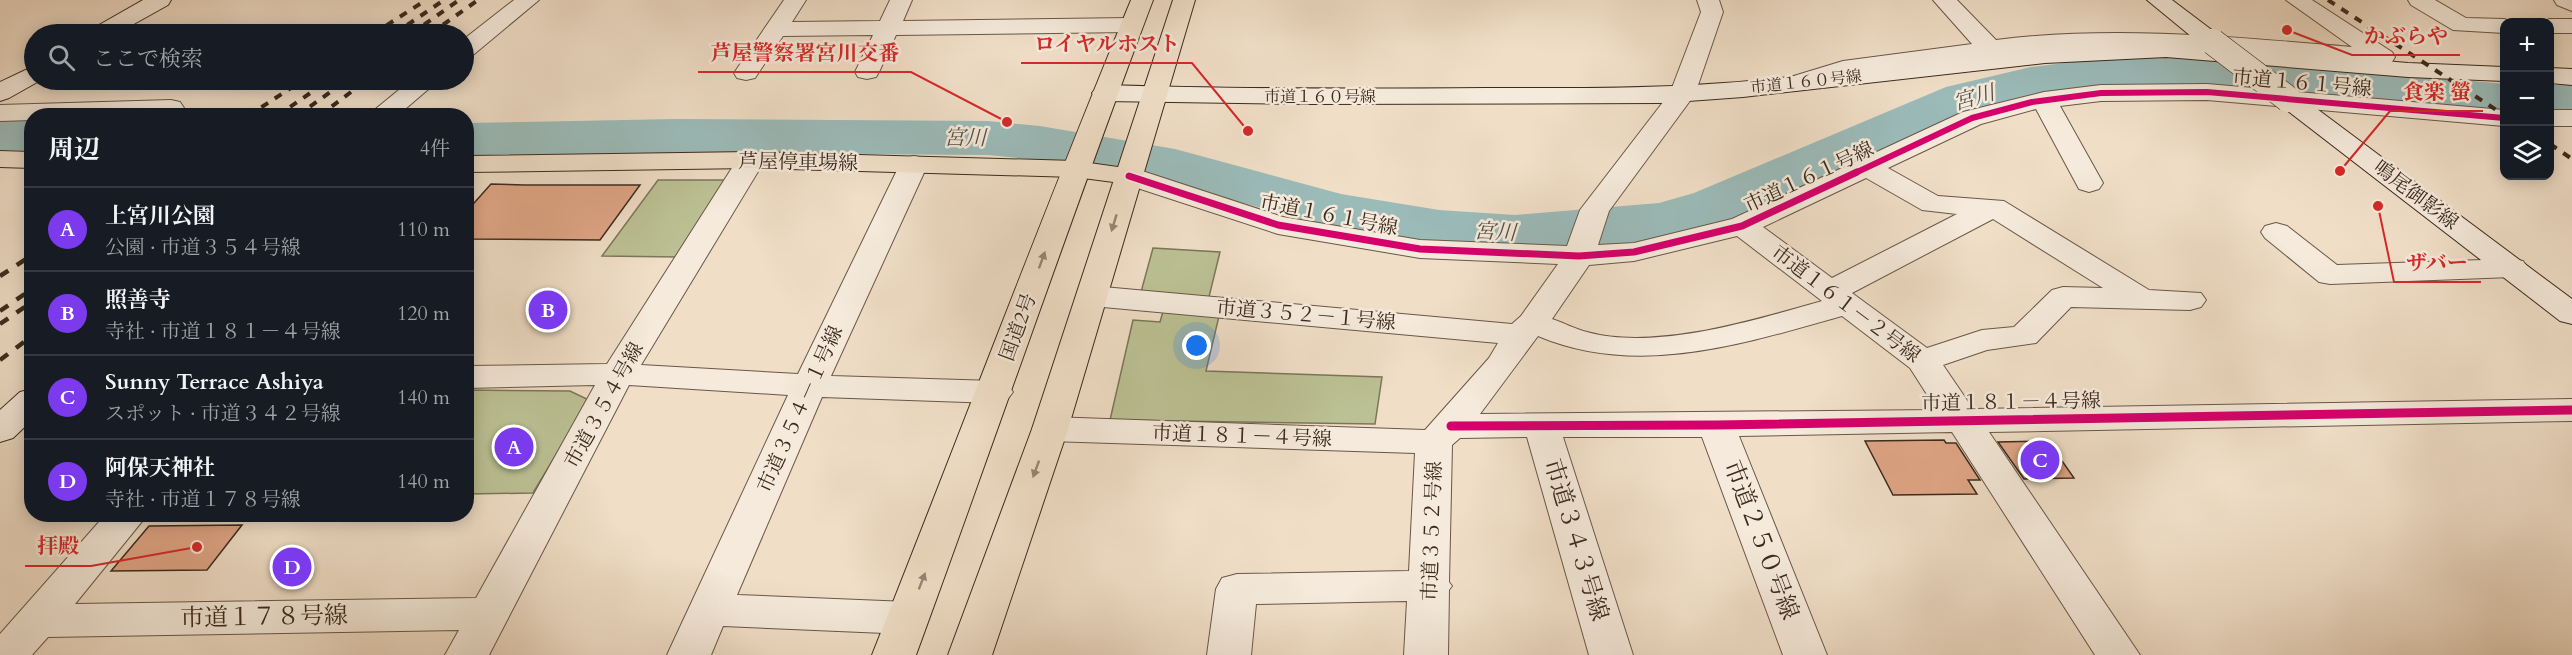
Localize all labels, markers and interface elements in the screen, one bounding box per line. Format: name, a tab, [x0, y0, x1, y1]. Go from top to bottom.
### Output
callout: かぶらや	[2352, 16, 2460, 55]
map controls	[2500, 18, 2554, 180]
button: +	[2500, 18, 2554, 72]
text: かぶらや	[2364, 22, 2448, 51]
search box	[24, 24, 474, 90]
callout: ロイヤルホスト	[1021, 24, 1192, 63]
text: ロイヤルホスト	[1034, 30, 1180, 59]
callout: 芦屋警察署宮川交番	[698, 33, 911, 72]
text: 芦屋警察署宮川交番	[711, 39, 900, 68]
icon: search	[45, 41, 78, 74]
text: ここで検索	[93, 44, 203, 74]
street label: 市道１６１号線	[2231, 63, 2373, 103]
street label: 市道１６０号線	[1749, 65, 1863, 99]
callout: 食楽 螢	[2390, 72, 2483, 111]
button: −	[2500, 72, 2554, 126]
water label: 宮川	[1950, 78, 2000, 118]
text: 食楽 螢	[2403, 78, 2471, 107]
street label: 市道１６０号線	[1264, 86, 1376, 108]
water label: 宮川	[944, 123, 988, 153]
button: layers	[2500, 126, 2554, 180]
text: 周辺	[48, 132, 100, 167]
text: 4件	[420, 135, 450, 162]
street label: 市道１６１号線	[1740, 135, 1878, 219]
street label: 芦屋停車場線	[738, 147, 858, 177]
street label: 鳴尾御影線	[2368, 154, 2464, 236]
street label: 市道１６１号線	[1258, 188, 1400, 242]
text: 上宮川公園	[105, 201, 215, 231]
one-way arrow	[1109, 214, 1118, 232]
text: A	[60, 216, 75, 243]
text: 110 m	[397, 216, 450, 243]
water label: 宮川	[1473, 216, 1519, 248]
text: 公園 · 市道３５４号線	[105, 234, 301, 261]
street label: 市道１６１－２号線	[1766, 239, 1926, 369]
callout: ザバー	[2394, 243, 2481, 282]
text: ザバー	[2406, 249, 2468, 278]
one-way arrow	[1038, 251, 1048, 269]
text: 照善寺	[105, 285, 171, 315]
pin: B	[528, 288, 568, 332]
street label: 国道2号	[993, 289, 1043, 365]
street label: 市道３５２－１号線	[1215, 294, 1397, 336]
text: B	[60, 300, 75, 327]
text: 120 m	[397, 300, 450, 327]
text: 寺社 · 市道１８１－４号線	[105, 318, 341, 345]
street label: 市道３５４－１号線	[751, 321, 849, 497]
your location	[1182, 331, 1211, 360]
street label: 市道３５４号線	[558, 337, 650, 473]
text: Sunny Terrace Ashiya	[105, 367, 324, 397]
text: C	[60, 384, 75, 411]
text: 140 m	[397, 384, 450, 411]
street label: 市道１８１－４号線	[1921, 387, 2101, 417]
text: スポット · 市道３４２号線	[105, 400, 341, 427]
street label: 市道１８１－４号線	[1152, 419, 1332, 453]
pin: A	[494, 424, 534, 470]
pin: C	[2020, 438, 2060, 482]
text: 阿保天神社	[105, 453, 215, 483]
street label: 市道３４３号線	[1536, 455, 1616, 625]
street label: 市道２５０号線	[1715, 456, 1807, 624]
one-way arrow	[1030, 460, 1040, 478]
street label: 市道３５２号線	[1416, 461, 1448, 601]
text: D	[59, 468, 76, 495]
text: 140 m	[397, 468, 450, 495]
text: 寺社 · 市道１７８号線	[105, 486, 301, 513]
callout: 拝殿	[25, 527, 91, 566]
text: 拝殿	[37, 532, 79, 561]
pin: D	[272, 544, 312, 590]
one-way arrow	[918, 572, 928, 590]
street label: 市道１７８号線	[180, 599, 348, 635]

